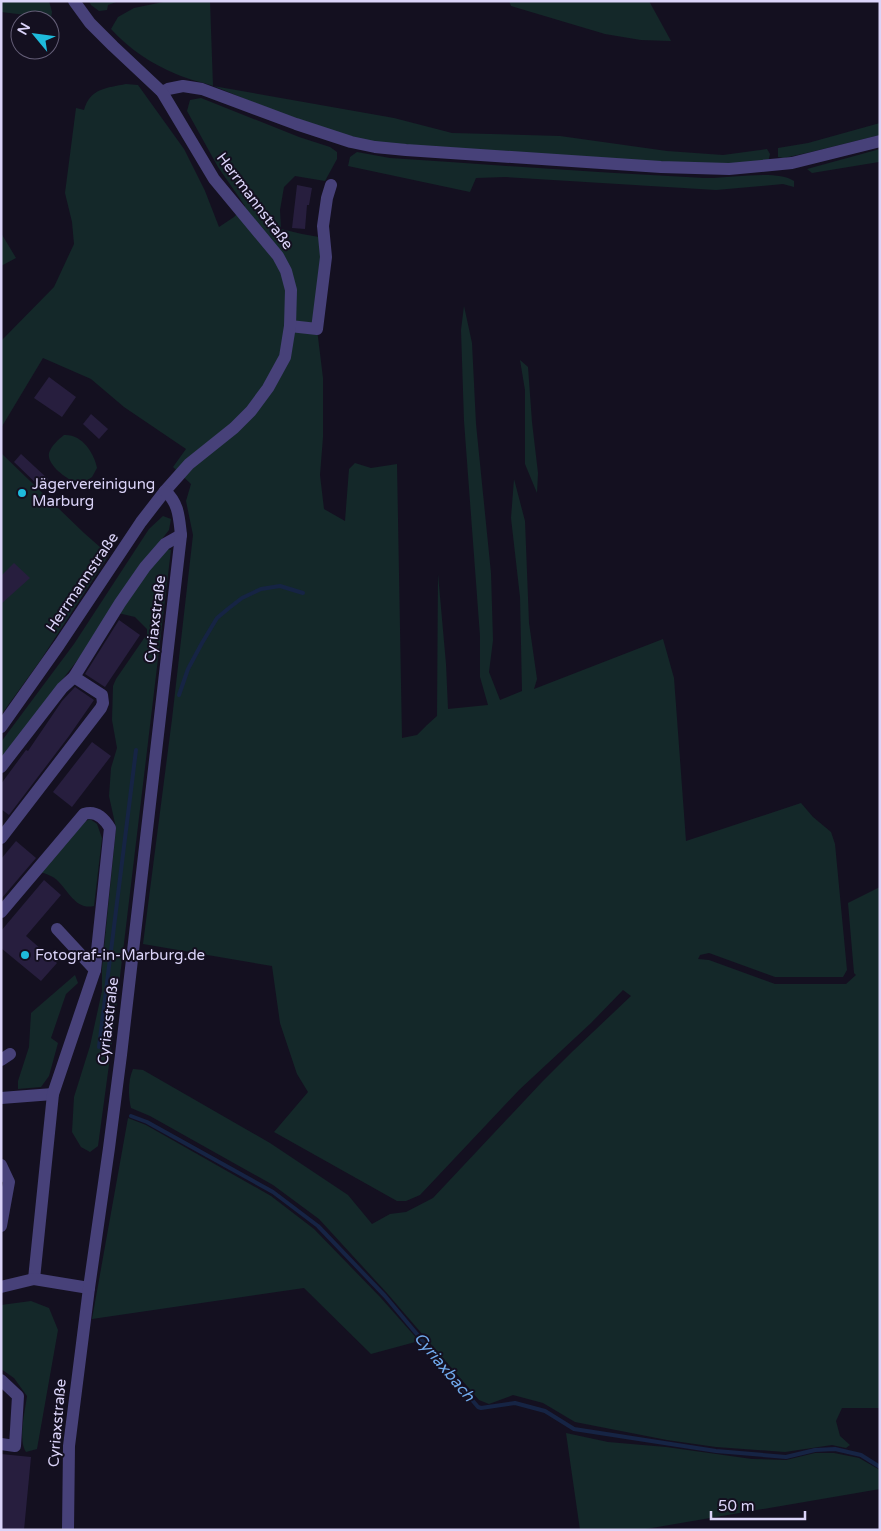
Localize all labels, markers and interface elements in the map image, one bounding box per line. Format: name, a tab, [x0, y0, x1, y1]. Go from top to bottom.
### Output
north arrow	[10, 10, 60, 60]
text: N	[14, 20, 34, 38]
street label: Herrmannstraße	[213, 149, 297, 253]
place label: Jägervereinigung Marburg	[32, 475, 155, 510]
marker: Jägervereinigung Marburg	[16, 487, 28, 499]
street label: Herrmannstraße	[42, 529, 122, 635]
street label: Cyriaxstraße	[141, 574, 169, 664]
place label: Fotograf-in-Marburg.de	[35, 946, 205, 964]
marker: Fotograf-in-Marburg.de	[19, 949, 31, 961]
street label: Cyriaxstraße	[94, 976, 122, 1066]
water label: Cyriaxbach	[409, 1328, 479, 1407]
street label: Cyriaxstraße	[44, 1378, 70, 1468]
scale bar	[711, 1488, 805, 1520]
text: 50 m	[718, 1497, 755, 1515]

